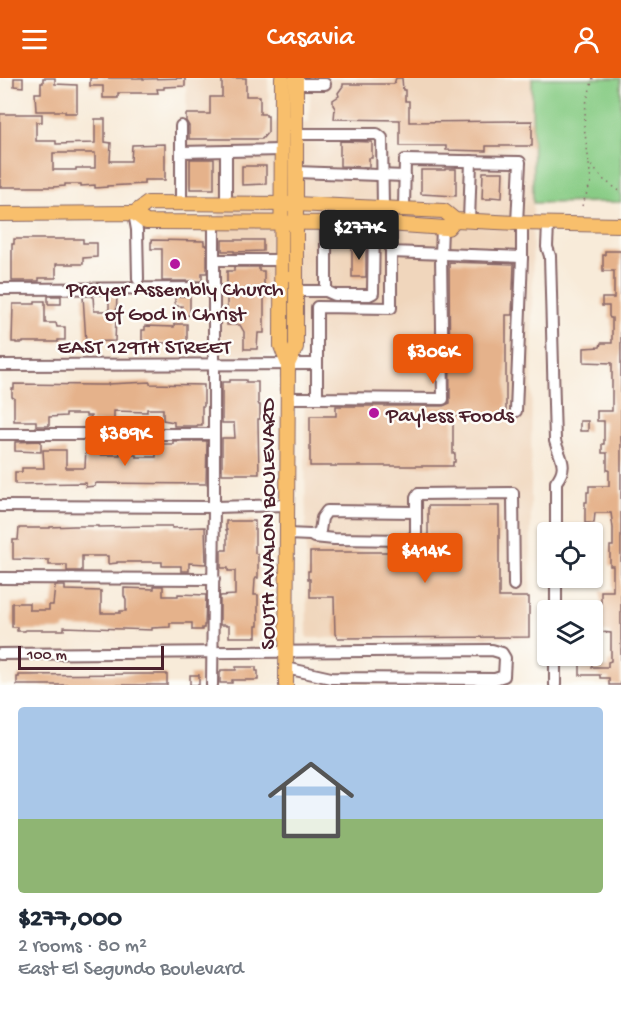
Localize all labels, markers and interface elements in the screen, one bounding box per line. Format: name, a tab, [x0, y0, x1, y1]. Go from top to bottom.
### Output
icon: menu	[18, 23, 51, 56]
text: Casavia	[267, 23, 354, 55]
icon: person	[570, 23, 603, 56]
pin: $277K	[317, 210, 401, 261]
text: $277K	[334, 218, 384, 241]
marker: Prayer Assembly Church of God in Christ	[168, 257, 182, 271]
place label: Prayer Assembly Church of God in Christ	[65, 278, 284, 329]
pin: $306K	[391, 334, 475, 385]
street label: EAST 129TH STREET	[57, 336, 232, 362]
text: $306K	[407, 342, 459, 365]
street label: SOUTH AVALON BOULEVARD	[257, 398, 283, 650]
place label: Payless Foods	[385, 404, 515, 430]
marker: Payless Foods	[367, 406, 381, 420]
pin: $389K	[83, 416, 167, 467]
text: $389K	[99, 424, 151, 447]
map controls	[537, 522, 603, 666]
button: locate	[537, 522, 603, 588]
pin: $414K	[383, 533, 467, 584]
text: $414K	[401, 541, 449, 564]
button: layers	[537, 600, 603, 666]
scale bar	[18, 643, 164, 670]
text: 100 m	[27, 647, 67, 666]
icon: home	[257, 746, 365, 854]
text: $277,000	[18, 905, 122, 936]
text: 2 rooms · 80 m²	[18, 936, 147, 959]
text: East El Segundo Boulevard	[18, 959, 244, 982]

